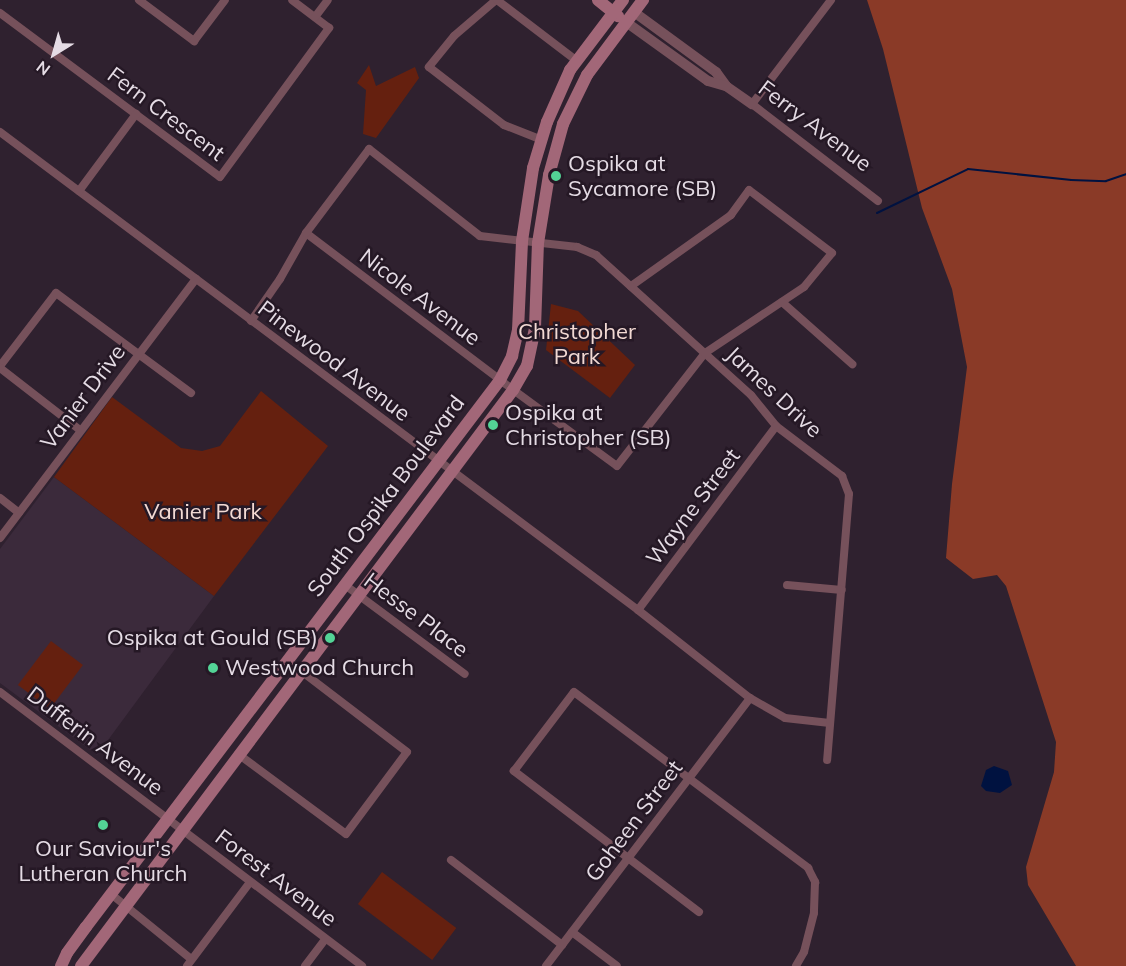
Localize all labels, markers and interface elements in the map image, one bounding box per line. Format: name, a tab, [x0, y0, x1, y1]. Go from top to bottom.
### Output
north arrow	[24, 24, 84, 84]
text: N	[32, 57, 54, 80]
street label: Fern Crescent	[102, 61, 230, 167]
street label: Ferry Avenue	[753, 75, 877, 177]
place label: Ospika at Sycamore (SB)	[568, 150, 717, 202]
marker: Ospika at Sycamore (SB)	[549, 169, 563, 183]
street label: Nicole Avenue	[354, 243, 486, 351]
street label: Pinewood Avenue	[253, 295, 415, 427]
park label: Christopher Park	[518, 318, 636, 370]
street label: Vanier Drive	[35, 339, 131, 455]
street label: James Drive	[721, 341, 827, 443]
street label: South Ospika Boulevard	[302, 390, 470, 602]
place label: Ospika at Christopher (SB)	[505, 399, 672, 451]
marker: Ospika at Christopher (SB)	[486, 418, 500, 432]
street label: Wayne Street	[641, 443, 745, 571]
park label: Vanier Park	[144, 499, 262, 525]
street label: Hesse Place	[359, 567, 473, 663]
place label: Ospika at Gould (SB)	[107, 625, 318, 651]
marker: Ospika at Gould (SB)	[323, 631, 337, 645]
place label: Westwood Church	[225, 655, 414, 681]
marker: Westwood Church	[206, 661, 220, 675]
street label: Dufferin Avenue	[22, 681, 168, 801]
street label: Goheen Street	[580, 755, 688, 887]
marker: Our Saviour's Lutheran Church	[96, 818, 110, 832]
street label: Forest Avenue	[210, 824, 342, 932]
place label: Our Saviour's Lutheran Church	[19, 835, 187, 886]

